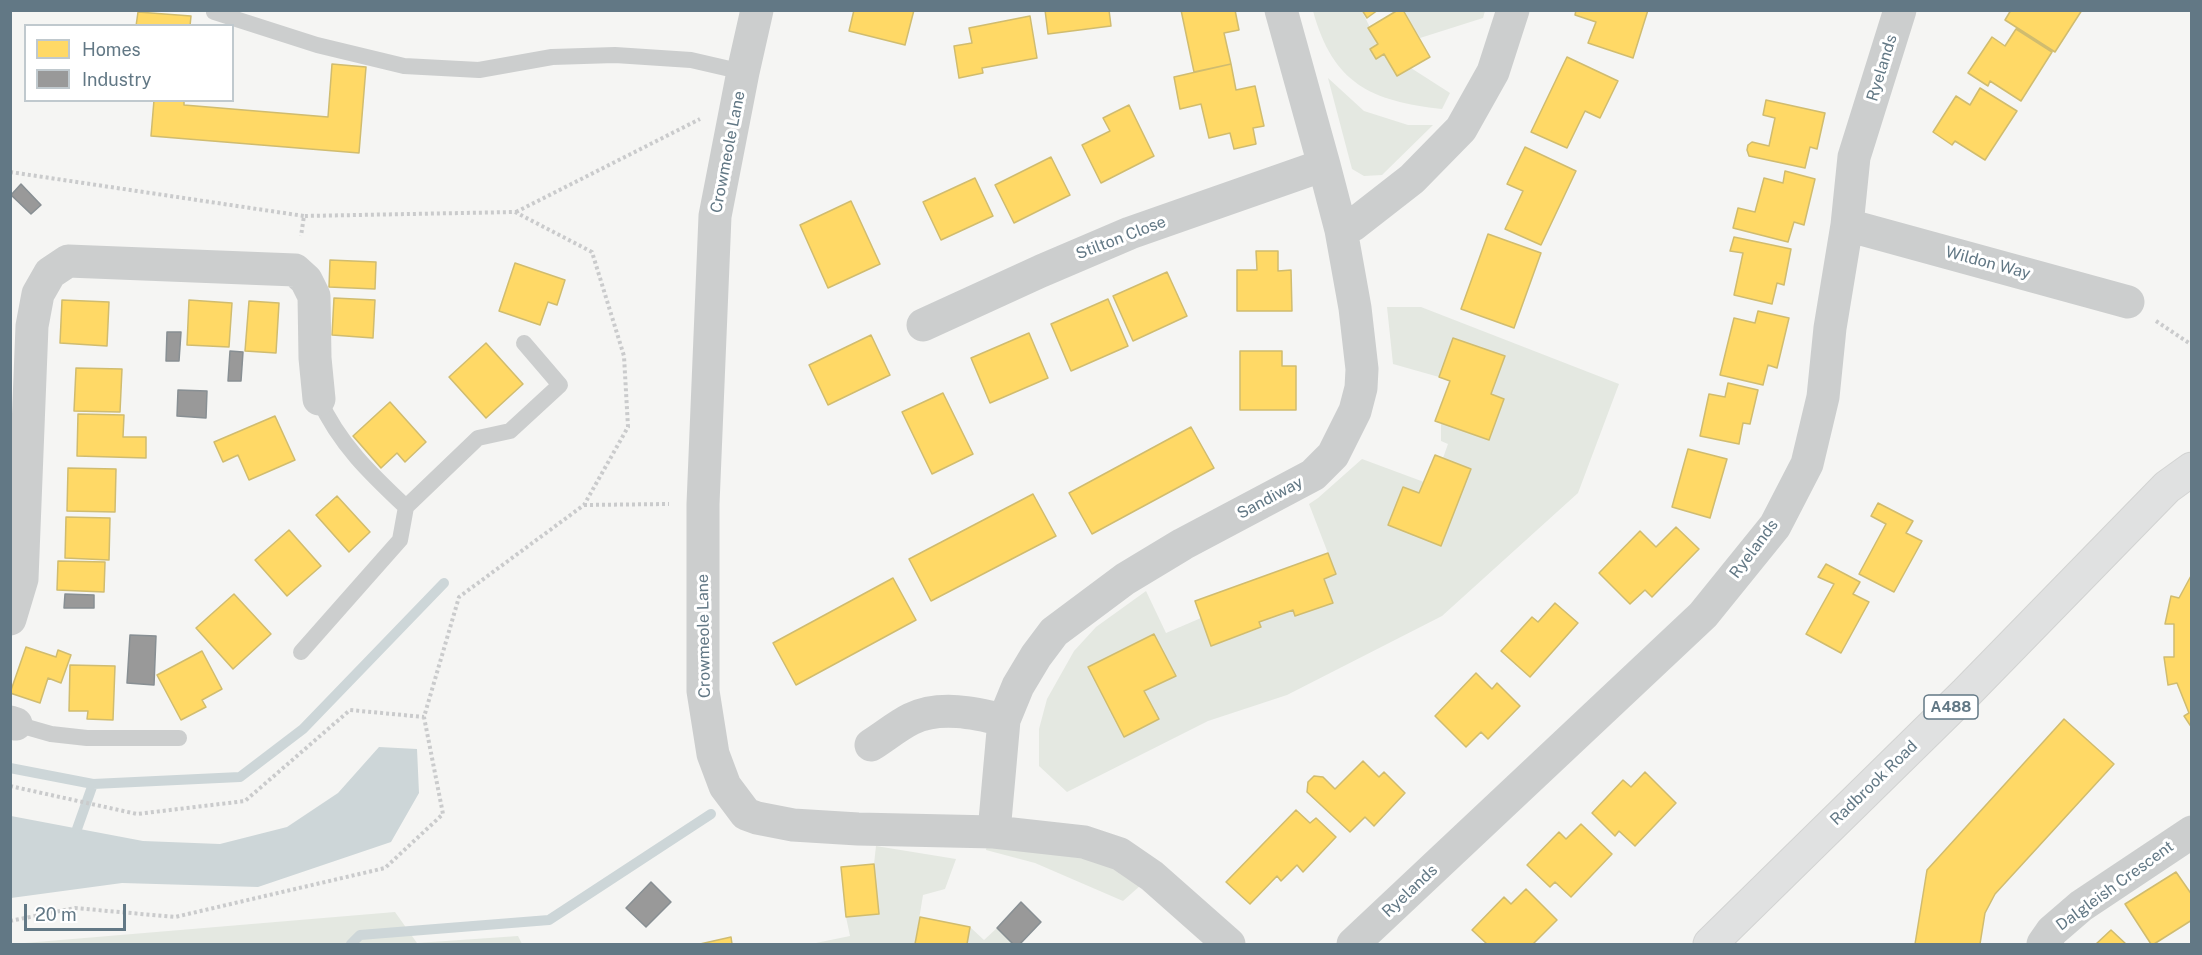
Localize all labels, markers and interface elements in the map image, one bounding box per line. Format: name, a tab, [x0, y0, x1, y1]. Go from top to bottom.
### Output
legend	[24, 24, 234, 102]
street label: Ryelands	[1863, 32, 1901, 104]
text: Homes	[82, 39, 141, 60]
text: Industry	[82, 69, 151, 90]
street label: Crowmeole Lane	[707, 89, 749, 215]
street label: Stilton Close	[1073, 212, 1169, 264]
street label: Wildon Way	[1943, 242, 2033, 284]
street label: Sandiway	[1234, 473, 1306, 523]
street label: Ryelands	[1726, 516, 1782, 582]
street label: Crowmeole Lane	[693, 574, 715, 698]
road number: A488	[1924, 695, 1978, 719]
street label: Radbrook Road	[1826, 737, 1922, 829]
street label: Dalgleish Crescent	[2052, 837, 2178, 935]
street label: Ryelands	[1378, 861, 1442, 921]
scale bar	[27, 892, 129, 930]
text: 20 m	[35, 904, 77, 925]

